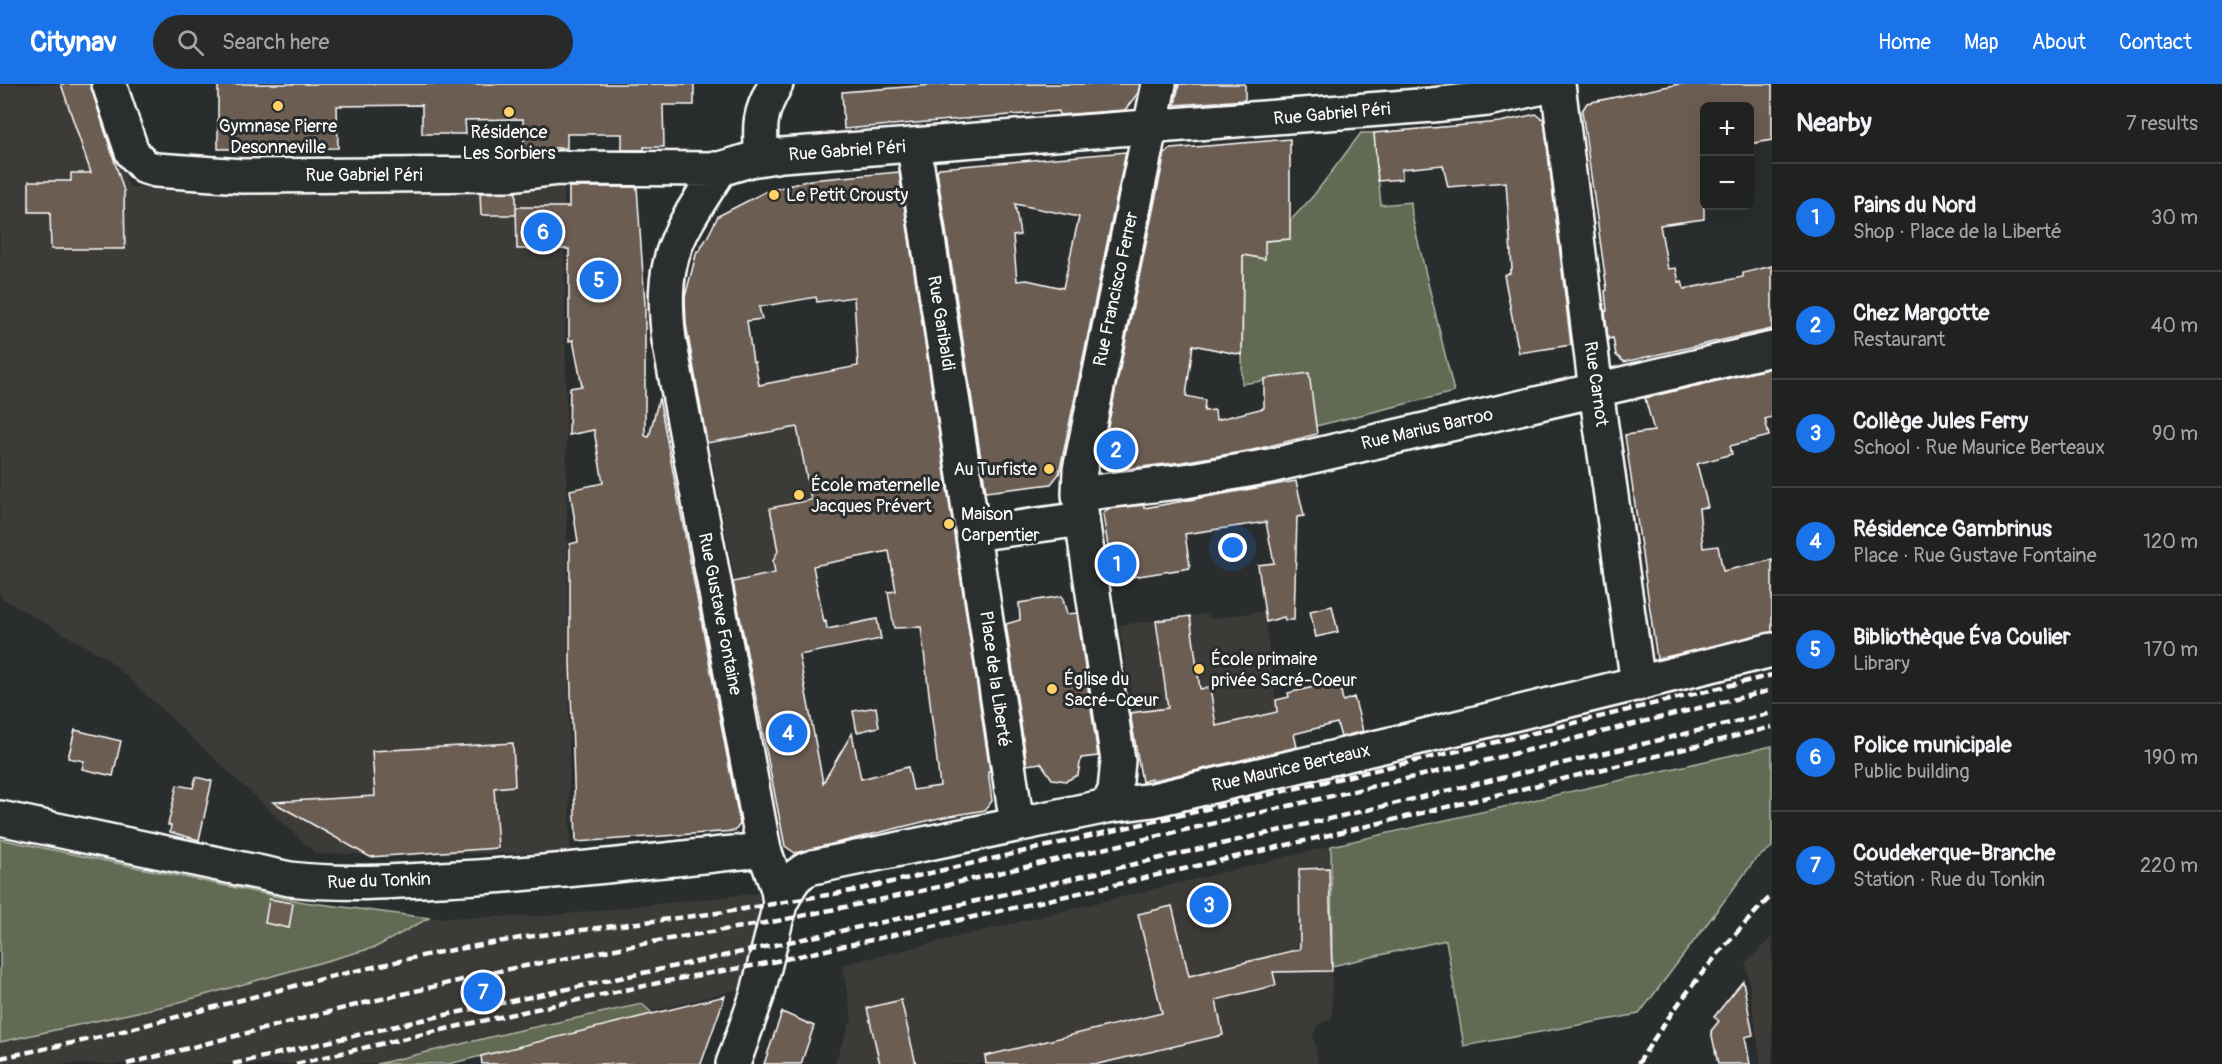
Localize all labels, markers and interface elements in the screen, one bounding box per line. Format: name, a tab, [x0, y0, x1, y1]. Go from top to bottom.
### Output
search box	[153, 15, 573, 69]
text: Citynav	[30, 25, 117, 60]
icon: search	[174, 26, 207, 59]
text: Search here	[222, 28, 329, 56]
text: Home	[1878, 29, 1931, 56]
text: Map	[1964, 29, 1999, 56]
text: About	[2032, 29, 2086, 56]
text: Contact	[2119, 29, 2192, 56]
street label: Rue Gabriel Péri	[1273, 97, 1391, 131]
marker: Gymnase Pierre Desonneville	[271, 99, 285, 113]
map controls	[1700, 102, 1754, 210]
button: +	[1700, 102, 1754, 156]
marker: Résidence Les Sorbiers	[502, 105, 516, 119]
text: Nearby	[1796, 107, 1872, 139]
text: 7 results	[2126, 111, 2198, 136]
place label: Gymnase Pierre Desonneville	[219, 115, 337, 159]
place label: Résidence Les Sorbiers	[463, 121, 555, 165]
street label: Rue Gabriel Péri	[788, 135, 906, 167]
button: −	[1700, 156, 1754, 210]
street label: Rue Gabriel Péri	[305, 164, 423, 187]
place label: Le Petit Crousty	[786, 184, 909, 207]
marker: Le Petit Crousty	[767, 188, 781, 202]
text: Pains du Nord	[1853, 191, 1976, 219]
text: 1	[1812, 205, 1819, 230]
text: 30 m	[2151, 205, 2198, 230]
street label: Rue Francisco Ferrer	[1088, 209, 1144, 368]
pin: 6	[524, 210, 562, 254]
text: Shop · Place de la Liberté	[1853, 219, 2062, 244]
pin: 5	[580, 258, 618, 302]
street label: Rue Garibaldi	[922, 274, 960, 372]
text: Chez Margotte	[1853, 299, 1989, 327]
text: 2	[1810, 313, 1821, 338]
text: 40 m	[2151, 313, 2198, 338]
text: Restaurant	[1853, 327, 1945, 352]
street label: Rue Carnot	[1579, 340, 1613, 429]
street label: Rue Marius Barroo	[1359, 403, 1495, 455]
text: Collège Jules Ferry	[1853, 407, 2028, 435]
text: 3	[1810, 421, 1821, 446]
text: 90 m	[2152, 421, 2198, 446]
pin: 2	[1096, 428, 1136, 472]
text: School · Rue Maurice Berteaux	[1853, 435, 2105, 460]
place label: Au Turfiste	[953, 458, 1037, 481]
marker: Au Turfiste	[1042, 462, 1056, 476]
place label: École maternelle Jacques Prévert	[811, 474, 940, 518]
marker: École maternelle Jacques Prévert	[792, 488, 806, 502]
place label: Maison Carpentier	[961, 503, 1040, 547]
text: Résidence Gambrinus	[1853, 515, 2052, 543]
marker: Maison Carpentier	[942, 517, 956, 531]
text: 4	[1810, 529, 1821, 554]
text: 120 m	[2143, 529, 2198, 554]
street label: Rue Gustave Fontaine	[693, 531, 747, 697]
your location	[1218, 533, 1247, 562]
pin: 1	[1098, 542, 1136, 586]
text: Place · Rue Gustave Fontaine	[1853, 543, 2097, 568]
street label: Place de la Liberté	[974, 609, 1016, 749]
text: Bibliothèque Éva Coulier	[1853, 623, 2071, 651]
text: 5	[1810, 637, 1821, 662]
text: 170 m	[2144, 637, 2198, 662]
place label: École primaire privée Sacré-Coeur	[1211, 648, 1357, 692]
text: Library	[1853, 651, 1910, 676]
marker: École primaire privée Sacré-Coeur	[1192, 662, 1206, 676]
place label: Église du Sacré-Cœur	[1064, 668, 1159, 712]
marker: Église du Sacré-Cœur	[1045, 682, 1059, 696]
pin: 4	[768, 710, 808, 756]
text: Police municipale	[1853, 731, 2012, 759]
street label: Rue Maurice Berteaux	[1210, 739, 1372, 797]
text: 6	[1810, 745, 1821, 770]
text: 190 m	[2144, 745, 2198, 770]
text: Public building	[1853, 759, 1969, 784]
text: Coudekerque-Branche	[1853, 839, 2055, 867]
text: 7	[1810, 853, 1821, 878]
text: 220 m	[2140, 853, 2198, 878]
text: Station · Rue du Tonkin	[1853, 867, 2045, 892]
street label: Rue du Tonkin	[327, 868, 431, 894]
pin: 3	[1190, 882, 1228, 928]
pin: 7	[464, 970, 502, 1014]

